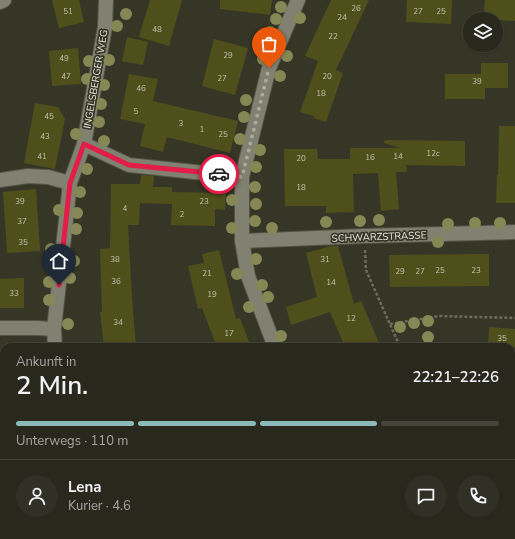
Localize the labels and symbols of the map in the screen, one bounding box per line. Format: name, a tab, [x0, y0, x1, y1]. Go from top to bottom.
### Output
house number: 26	[351, 3, 361, 14]
house number: 51	[63, 6, 73, 17]
house number: 27	[413, 6, 423, 17]
house number: 25	[436, 6, 446, 17]
house number: 24	[337, 12, 347, 23]
house number: 48	[152, 24, 162, 35]
pin	[252, 27, 286, 68]
street label: INGELSBERGER WEG	[80, 29, 112, 130]
house number: 22	[328, 31, 338, 42]
house number: 29	[223, 50, 233, 61]
house number: 49	[59, 53, 69, 64]
house number: 47	[61, 71, 71, 82]
house number: 20	[322, 71, 332, 82]
house number: 27	[217, 73, 227, 84]
house number: 39	[472, 76, 482, 87]
house number: 46	[136, 83, 146, 94]
house number: 18	[316, 88, 326, 99]
house number: 5	[134, 106, 139, 117]
house number: 45	[44, 111, 54, 122]
house number: 3	[179, 118, 184, 129]
house number: 1	[200, 124, 205, 135]
house number: 25	[218, 129, 228, 140]
house number: 43	[40, 131, 50, 142]
house number: 12c	[426, 148, 440, 159]
house number: 41	[37, 151, 47, 162]
house number: 14	[393, 151, 403, 162]
house number: 16	[365, 152, 375, 163]
house number: 20	[296, 153, 306, 164]
courier	[199, 154, 239, 194]
house number: 18	[296, 182, 306, 193]
house number: 39	[15, 196, 25, 207]
house number: 23	[199, 196, 209, 207]
house number: 4	[123, 203, 128, 214]
house number: 2	[180, 209, 185, 220]
house number: 37	[17, 216, 27, 227]
street label: SCHWARZSTRASSE	[331, 228, 427, 246]
house number: 35	[18, 237, 28, 248]
pin	[42, 244, 76, 285]
house number: 38	[110, 254, 120, 265]
house number: 31	[320, 254, 330, 265]
house number: 25	[435, 265, 445, 276]
house number: 23	[471, 265, 481, 276]
house number: 29	[395, 266, 405, 277]
house number: 27	[415, 266, 425, 277]
house number: 21	[202, 268, 212, 279]
house number: 36	[111, 276, 121, 287]
house number: 14	[326, 277, 336, 288]
house number: 33	[9, 288, 19, 299]
house number: 19	[207, 289, 217, 300]
house number: 12	[346, 313, 356, 324]
house number: 34	[113, 317, 123, 328]
house number: 17	[224, 328, 234, 339]
house number: 35	[497, 333, 507, 344]

